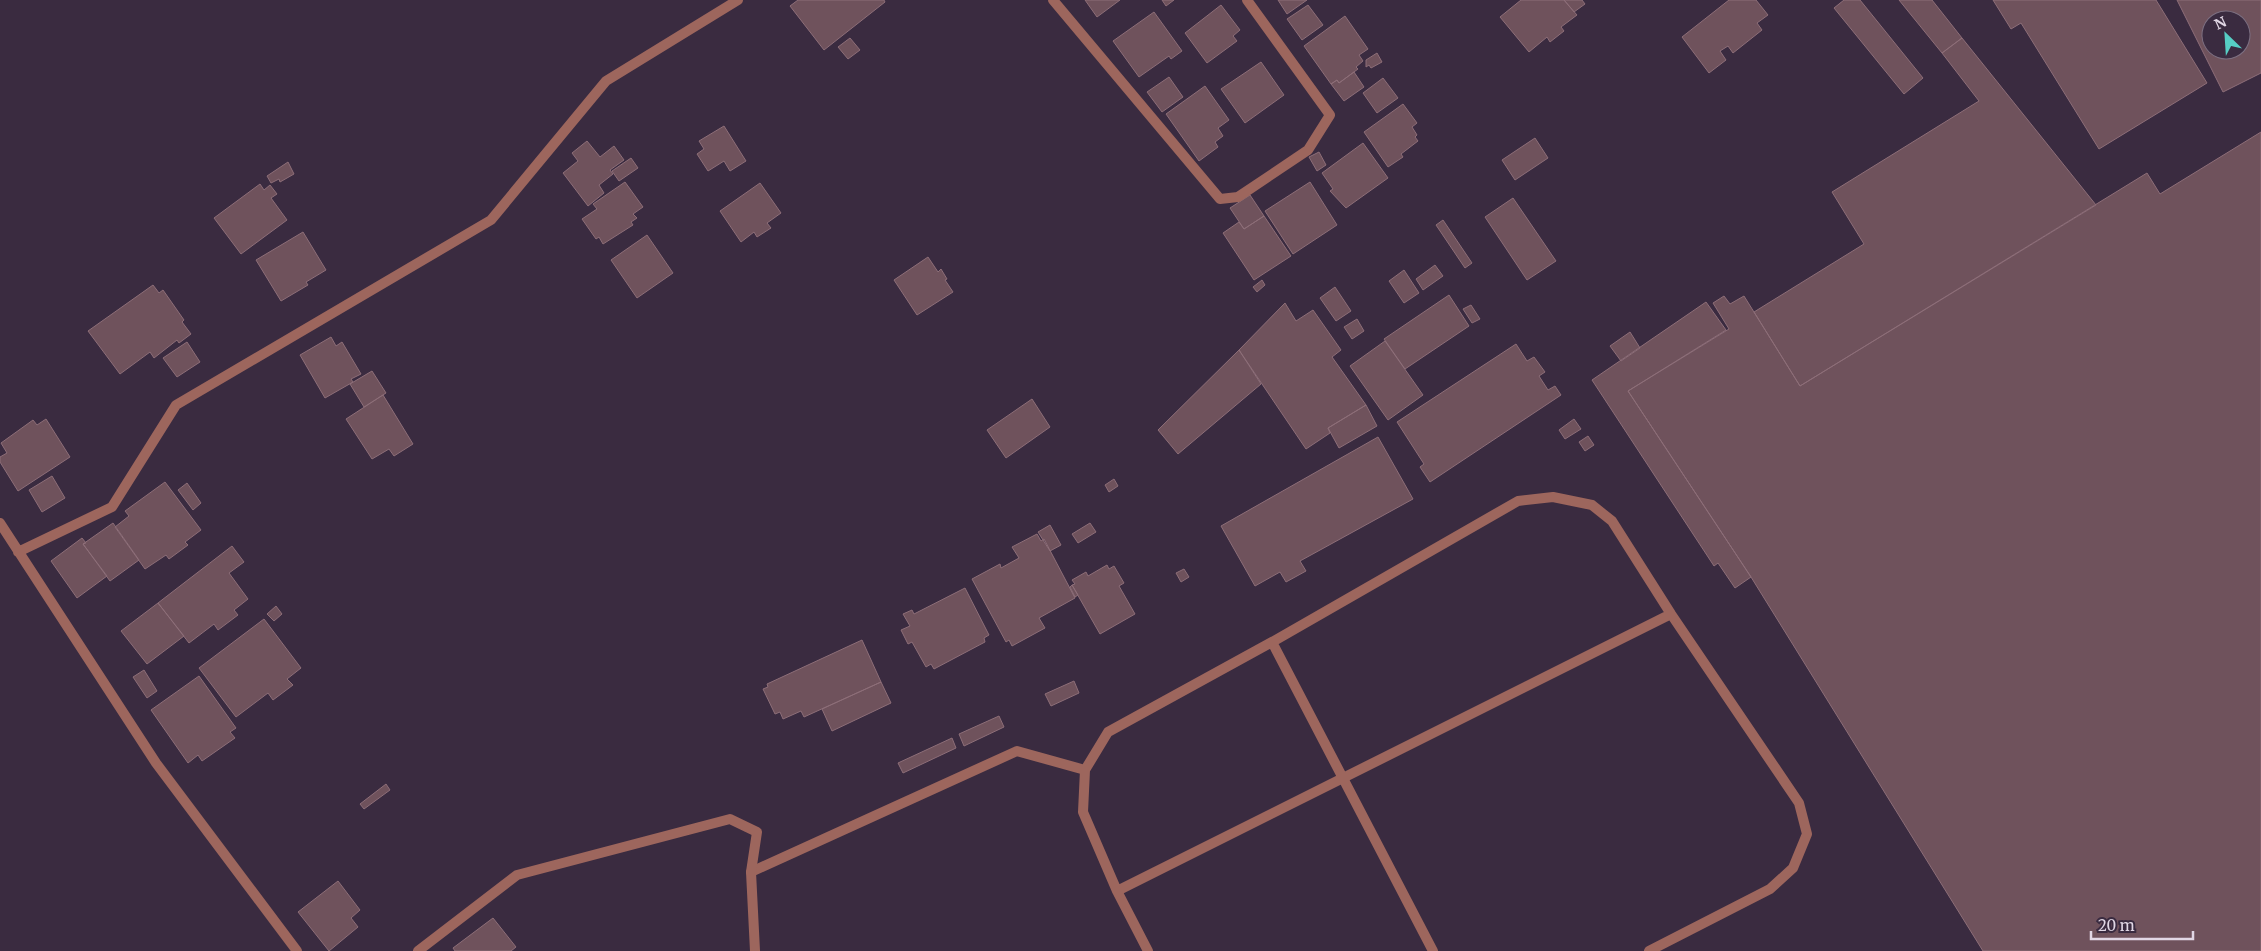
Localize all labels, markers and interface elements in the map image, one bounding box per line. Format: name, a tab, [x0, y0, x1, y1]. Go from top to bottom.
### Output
north arrow	[2201, 10, 2251, 60]
text: N	[2212, 13, 2229, 34]
scale bar	[2091, 908, 2194, 940]
text: 20 m	[2098, 916, 2135, 935]

